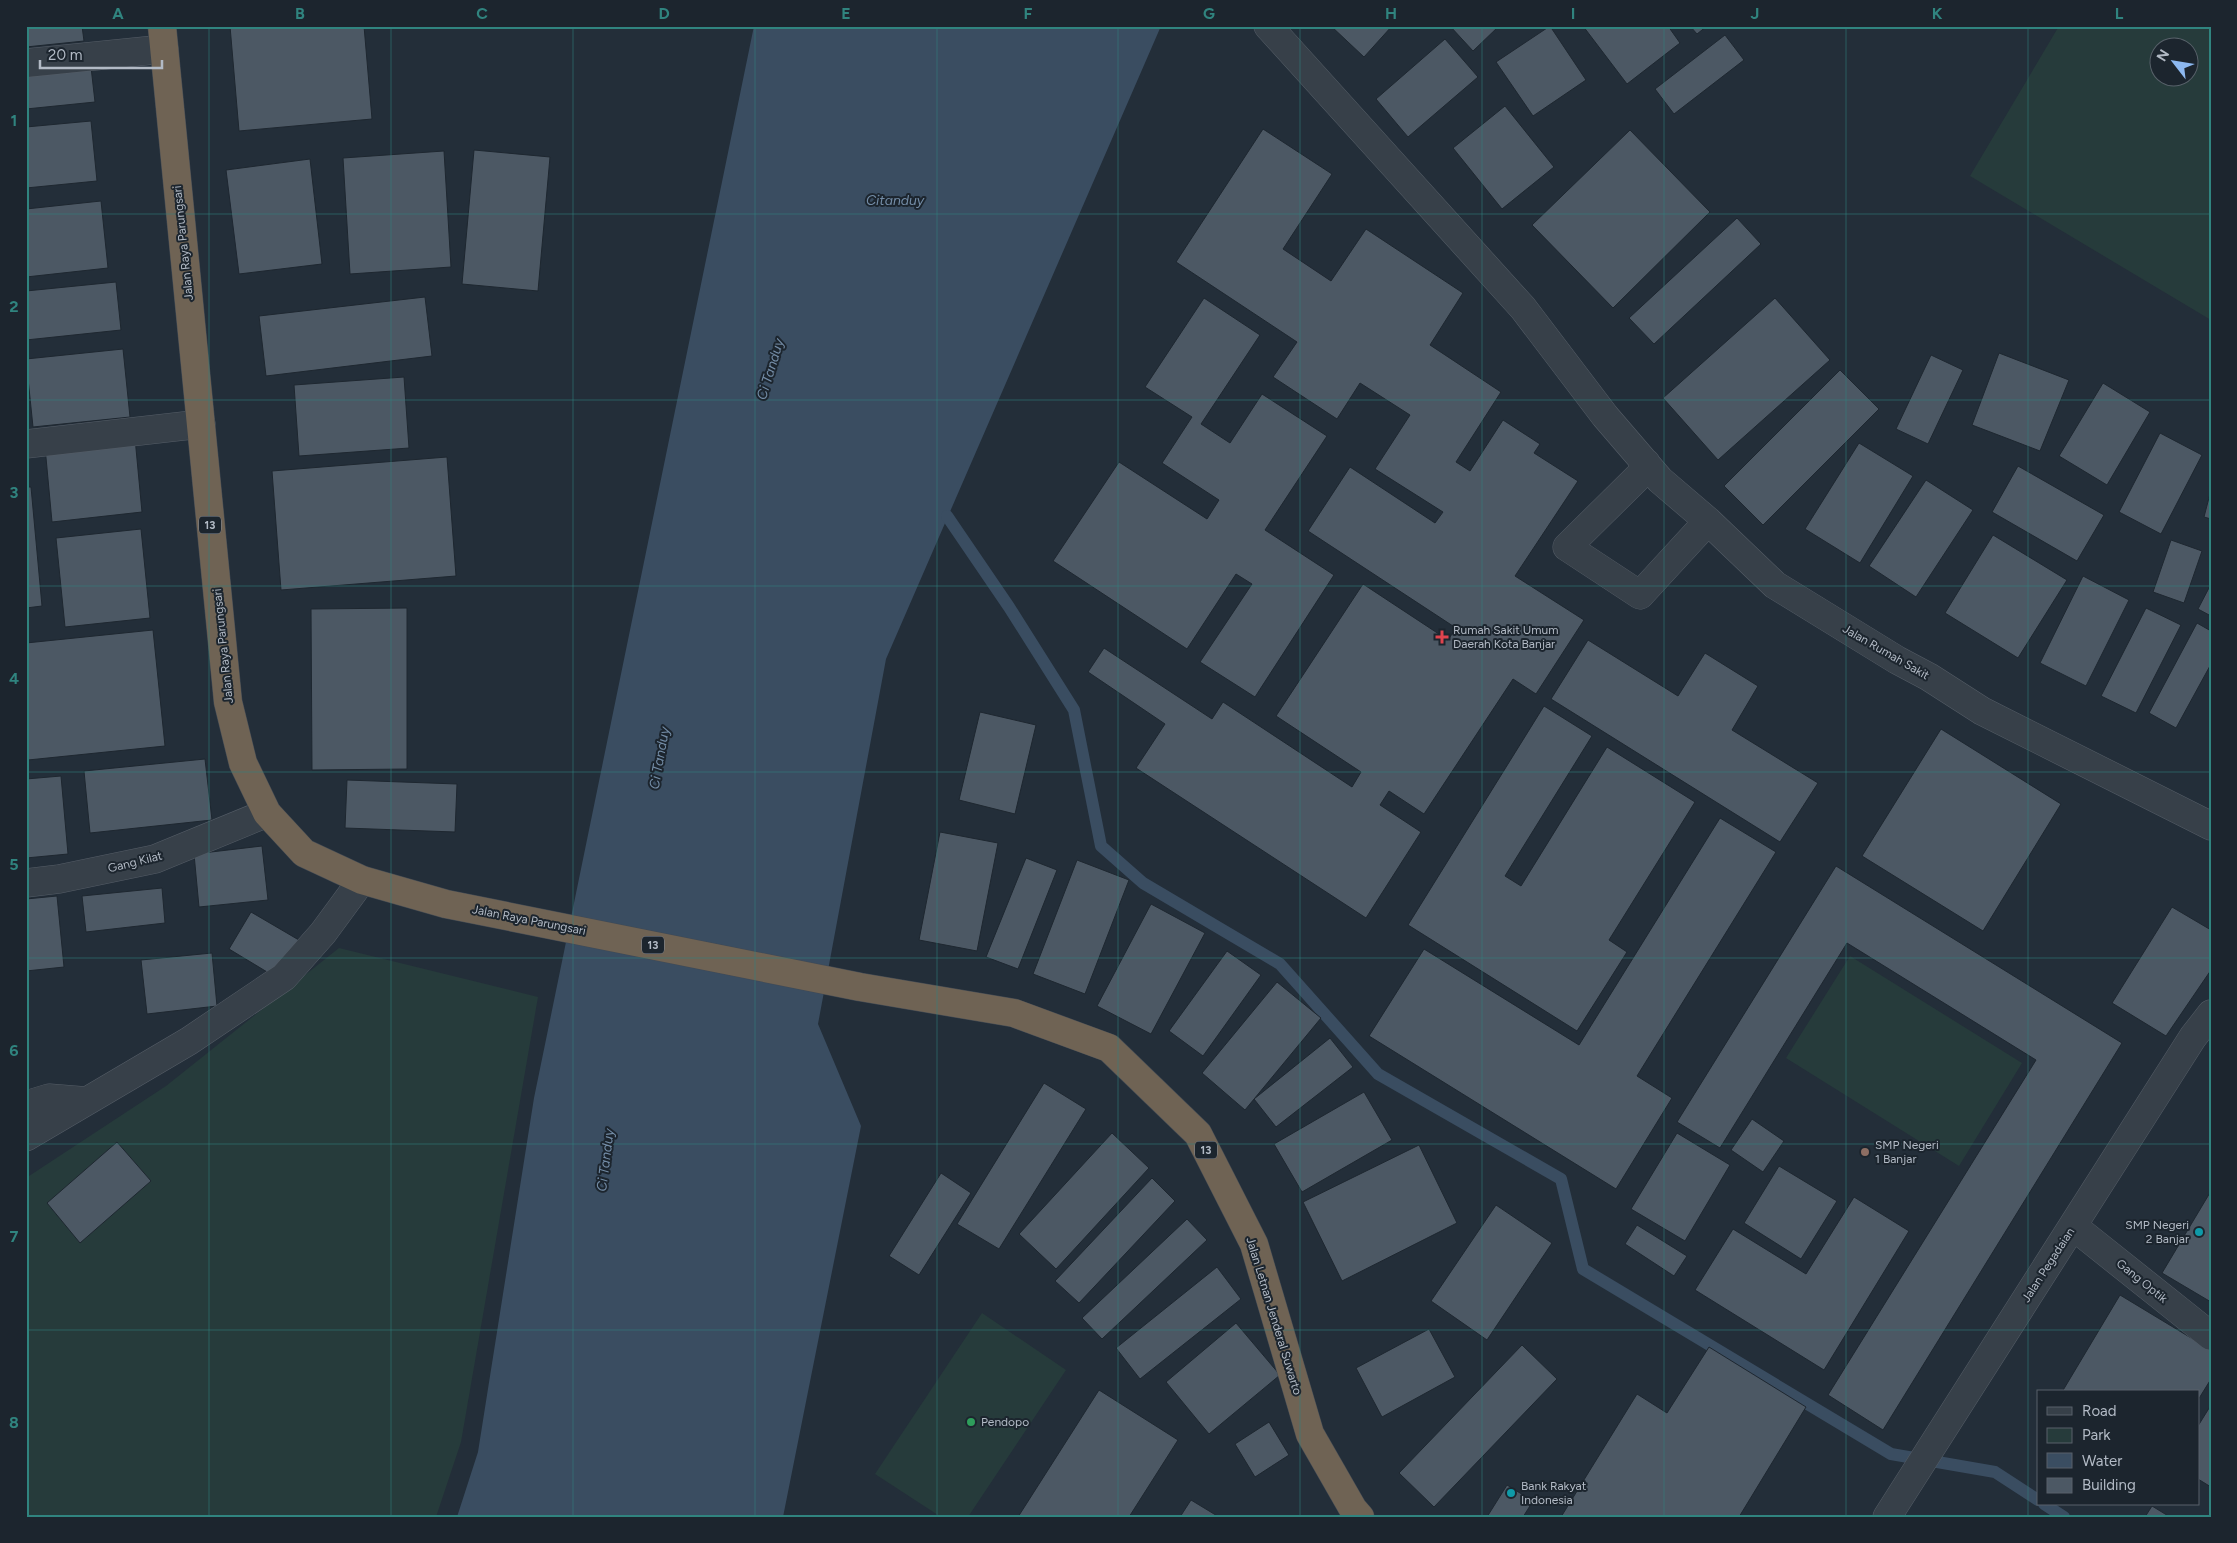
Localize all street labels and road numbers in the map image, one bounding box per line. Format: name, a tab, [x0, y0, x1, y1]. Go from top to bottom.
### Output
street label: Jalan Raya Parungsari	[170, 185, 196, 301]
road number: 13	[199, 516, 221, 534]
street label: Jalan Raya Parungsari	[210, 588, 236, 704]
street label: Jalan Rumah Sakit	[1840, 622, 1932, 683]
street label: Gang Kilat	[106, 848, 164, 875]
street label: Jalan Raya Parungsari	[471, 902, 587, 938]
road number: 13	[642, 936, 664, 954]
road number: 13	[1195, 1142, 1217, 1158]
street label: Jalan Pegadaian	[2019, 1225, 2077, 1305]
street label: Jalan Letnan Jenderal Suwarto	[1243, 1235, 1305, 1397]
street label: Gang Optik	[2114, 1256, 2170, 1306]

